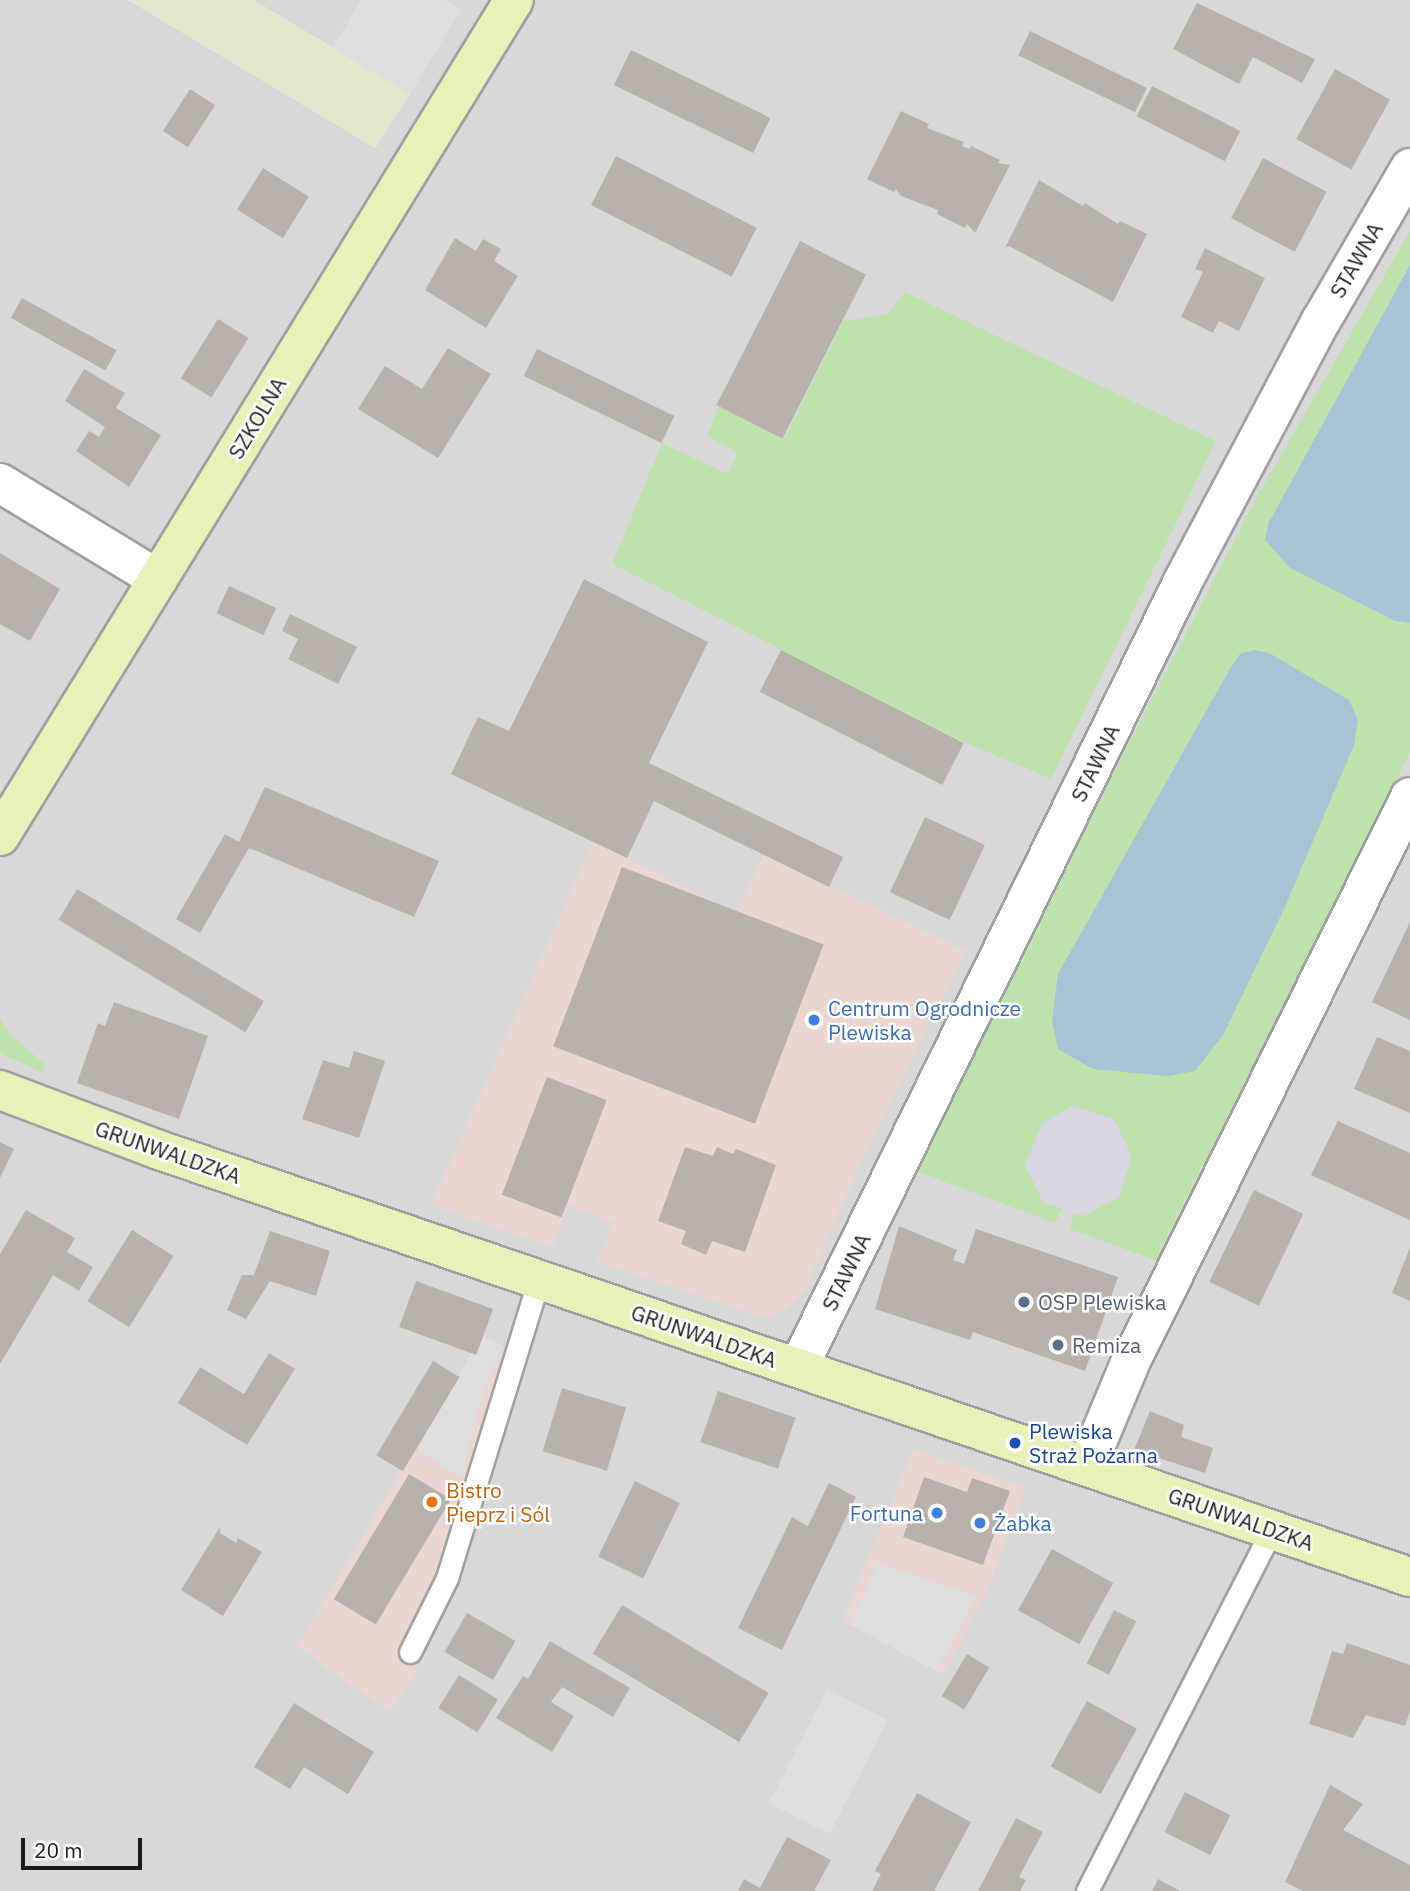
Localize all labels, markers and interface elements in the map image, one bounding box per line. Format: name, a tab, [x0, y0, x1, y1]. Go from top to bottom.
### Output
street label: STAWNA	[1324, 218, 1388, 302]
street label: SZKOLNA	[223, 373, 291, 463]
street label: STAWNA	[1065, 720, 1125, 806]
place label: Centrum Ogrodnicze Plewiska	[828, 995, 1021, 1045]
marker: Centrum Ogrodnicze Plewiska	[806, 1012, 822, 1028]
street label: GRUNWALDZKA	[92, 1115, 244, 1189]
street label: STAWNA	[816, 1229, 876, 1315]
place label: OSP Plewiska	[1038, 1289, 1166, 1315]
marker: OSP Plewiska	[1016, 1294, 1032, 1310]
street label: GRUNWALDZKA	[628, 1299, 780, 1373]
place label: Remiza	[1072, 1332, 1141, 1358]
marker: Remiza	[1050, 1337, 1066, 1353]
place label: Plewiska Straż Pożarna	[1029, 1418, 1158, 1468]
marker: Plewiska Straż Pożarna	[1007, 1435, 1023, 1451]
place label: Bistro Pieprz i Sól	[446, 1477, 550, 1527]
street label: GRUNWALDZKA	[1165, 1482, 1317, 1556]
marker: Bistro Pieprz i Sól	[424, 1494, 440, 1510]
place label: Fortuna	[850, 1500, 923, 1526]
marker: Fortuna	[929, 1505, 945, 1521]
place label: Żabka	[994, 1510, 1052, 1536]
marker: Żabka	[972, 1515, 988, 1531]
scale bar	[24, 1825, 145, 1869]
text: 20 m	[34, 1836, 83, 1864]

